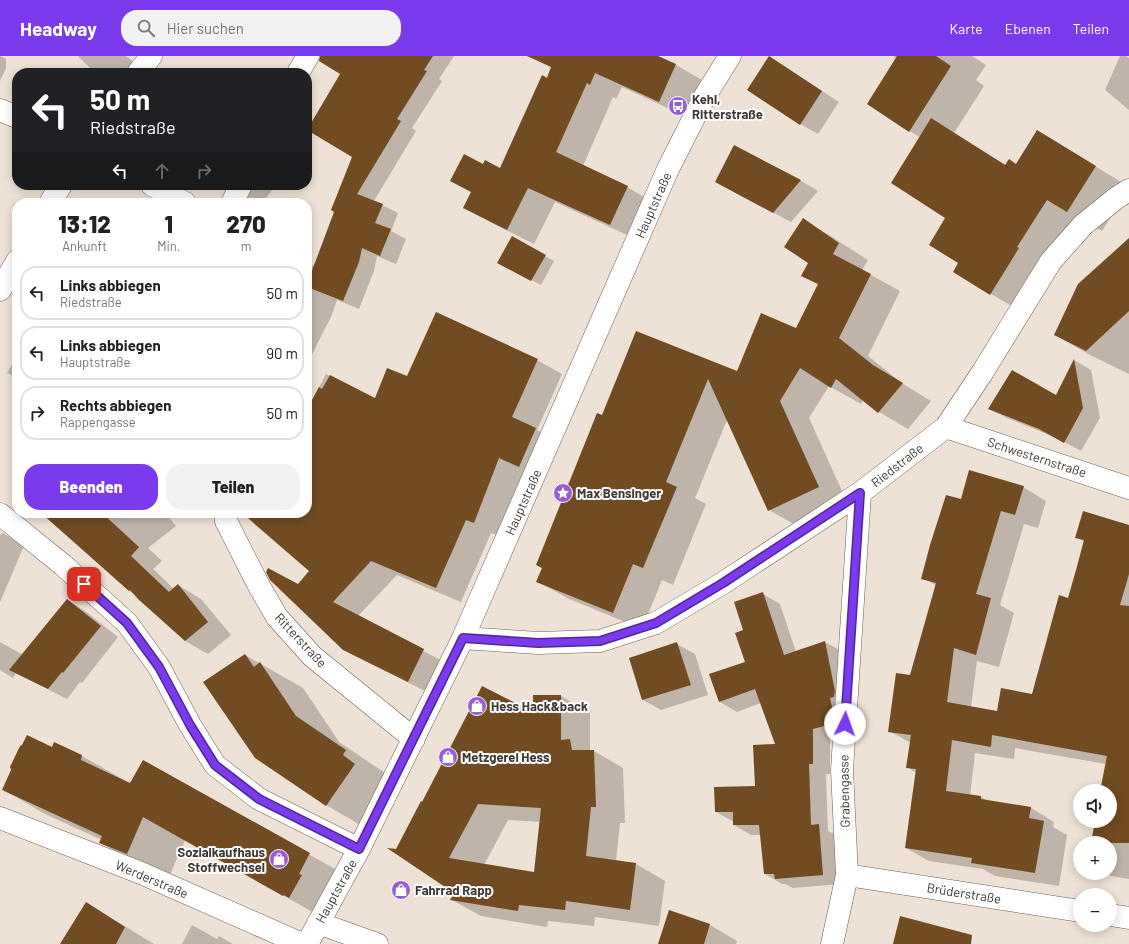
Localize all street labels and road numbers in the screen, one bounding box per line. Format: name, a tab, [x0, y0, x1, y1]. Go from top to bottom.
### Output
street label: Hauptstraße	[631, 169, 675, 240]
street label: Schwesternstraße	[985, 433, 1089, 481]
street label: Riedstraße	[868, 440, 926, 490]
street label: Hauptstraße	[501, 466, 545, 537]
street label: Ritterstraße	[272, 609, 330, 671]
street label: Grabengasse	[835, 754, 853, 828]
street label: Werderstraße	[113, 856, 191, 902]
street label: Hauptstraße	[312, 856, 360, 926]
street label: Brüderstraße	[926, 879, 1002, 907]

